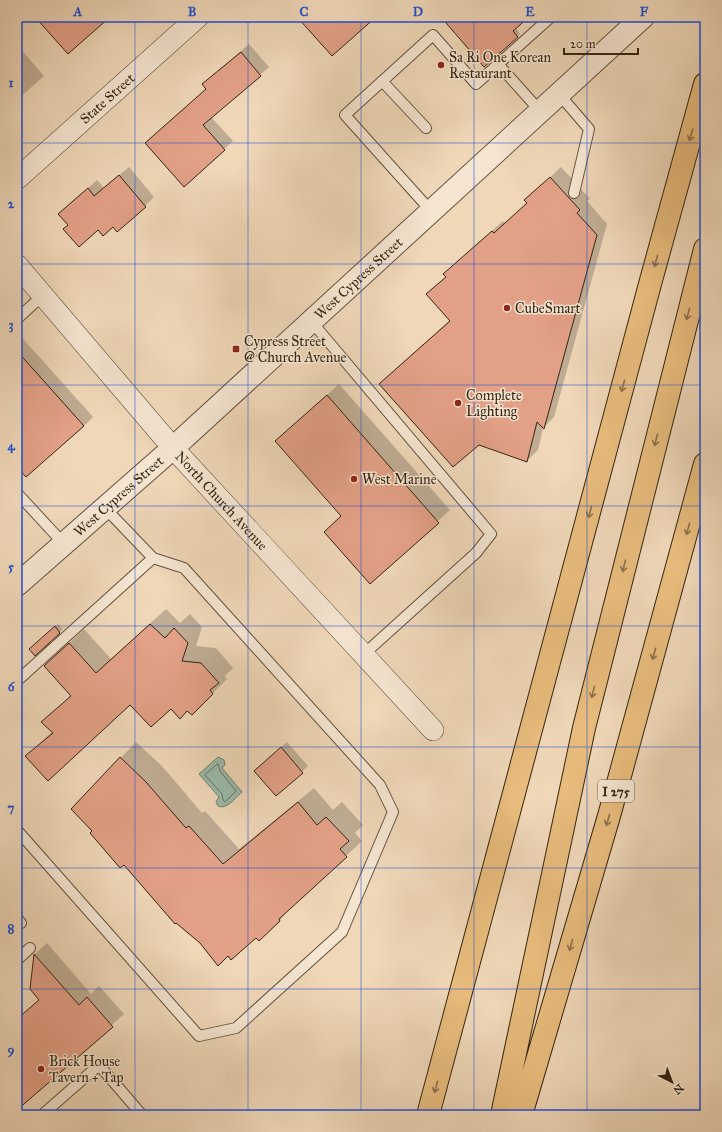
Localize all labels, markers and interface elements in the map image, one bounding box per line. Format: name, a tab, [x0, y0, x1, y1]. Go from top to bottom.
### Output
text: A	[73, 4, 83, 20]
text: B	[188, 4, 197, 20]
text: C	[300, 4, 309, 20]
text: D	[413, 4, 423, 20]
text: E	[525, 4, 535, 20]
text: F	[640, 4, 649, 20]
scale bar	[564, 30, 638, 56]
text: 20 m	[570, 37, 596, 51]
place label: Sa Ri One Korean Restaurant	[449, 49, 552, 82]
marker: Sa Ri One Korean Restaurant	[436, 60, 446, 70]
street label: State Street	[77, 70, 138, 128]
text: 1	[8, 75, 14, 91]
one-way arrow	[687, 129, 694, 142]
text: 2	[8, 196, 15, 212]
street label: West Cypress Street	[311, 234, 406, 323]
one-way arrow	[652, 254, 659, 267]
place label: CubeSmart	[515, 300, 581, 317]
marker: CubeSmart	[502, 303, 512, 313]
one-way arrow	[684, 307, 691, 320]
text: 3	[8, 317, 14, 333]
place label: Cypress Street @ Church Avenue	[244, 333, 347, 366]
marker: Cypress Street @ Church Avenue	[231, 344, 241, 354]
one-way arrow	[618, 380, 626, 393]
place label: Complete Lighting	[466, 387, 522, 420]
marker: Complete Lighting	[453, 398, 463, 408]
one-way arrow	[651, 433, 659, 446]
text: 4	[7, 438, 15, 454]
street label: North Church Avenue	[171, 448, 271, 554]
street label: West Cypress Street	[70, 452, 167, 540]
place label: West Marine	[362, 471, 437, 488]
marker: West Marine	[349, 474, 359, 484]
one-way arrow	[585, 505, 593, 518]
one-way arrow	[684, 522, 691, 535]
text: 5	[8, 559, 15, 575]
one-way arrow	[620, 559, 627, 572]
one-way arrow	[649, 648, 657, 661]
text: 6	[8, 679, 16, 695]
one-way arrow	[588, 685, 596, 698]
road number: I 275	[598, 780, 634, 802]
text: 7	[8, 800, 15, 816]
one-way arrow	[604, 814, 611, 827]
text: 8	[8, 921, 15, 937]
one-way arrow	[567, 938, 574, 951]
text: 9	[8, 1042, 15, 1058]
place label: Brick House Tavern + Tap	[49, 1053, 123, 1086]
north arrow	[652, 1062, 692, 1102]
marker: Brick House Tavern + Tap	[36, 1064, 46, 1074]
one-way arrow	[432, 1080, 439, 1093]
text: N	[670, 1081, 686, 1097]

